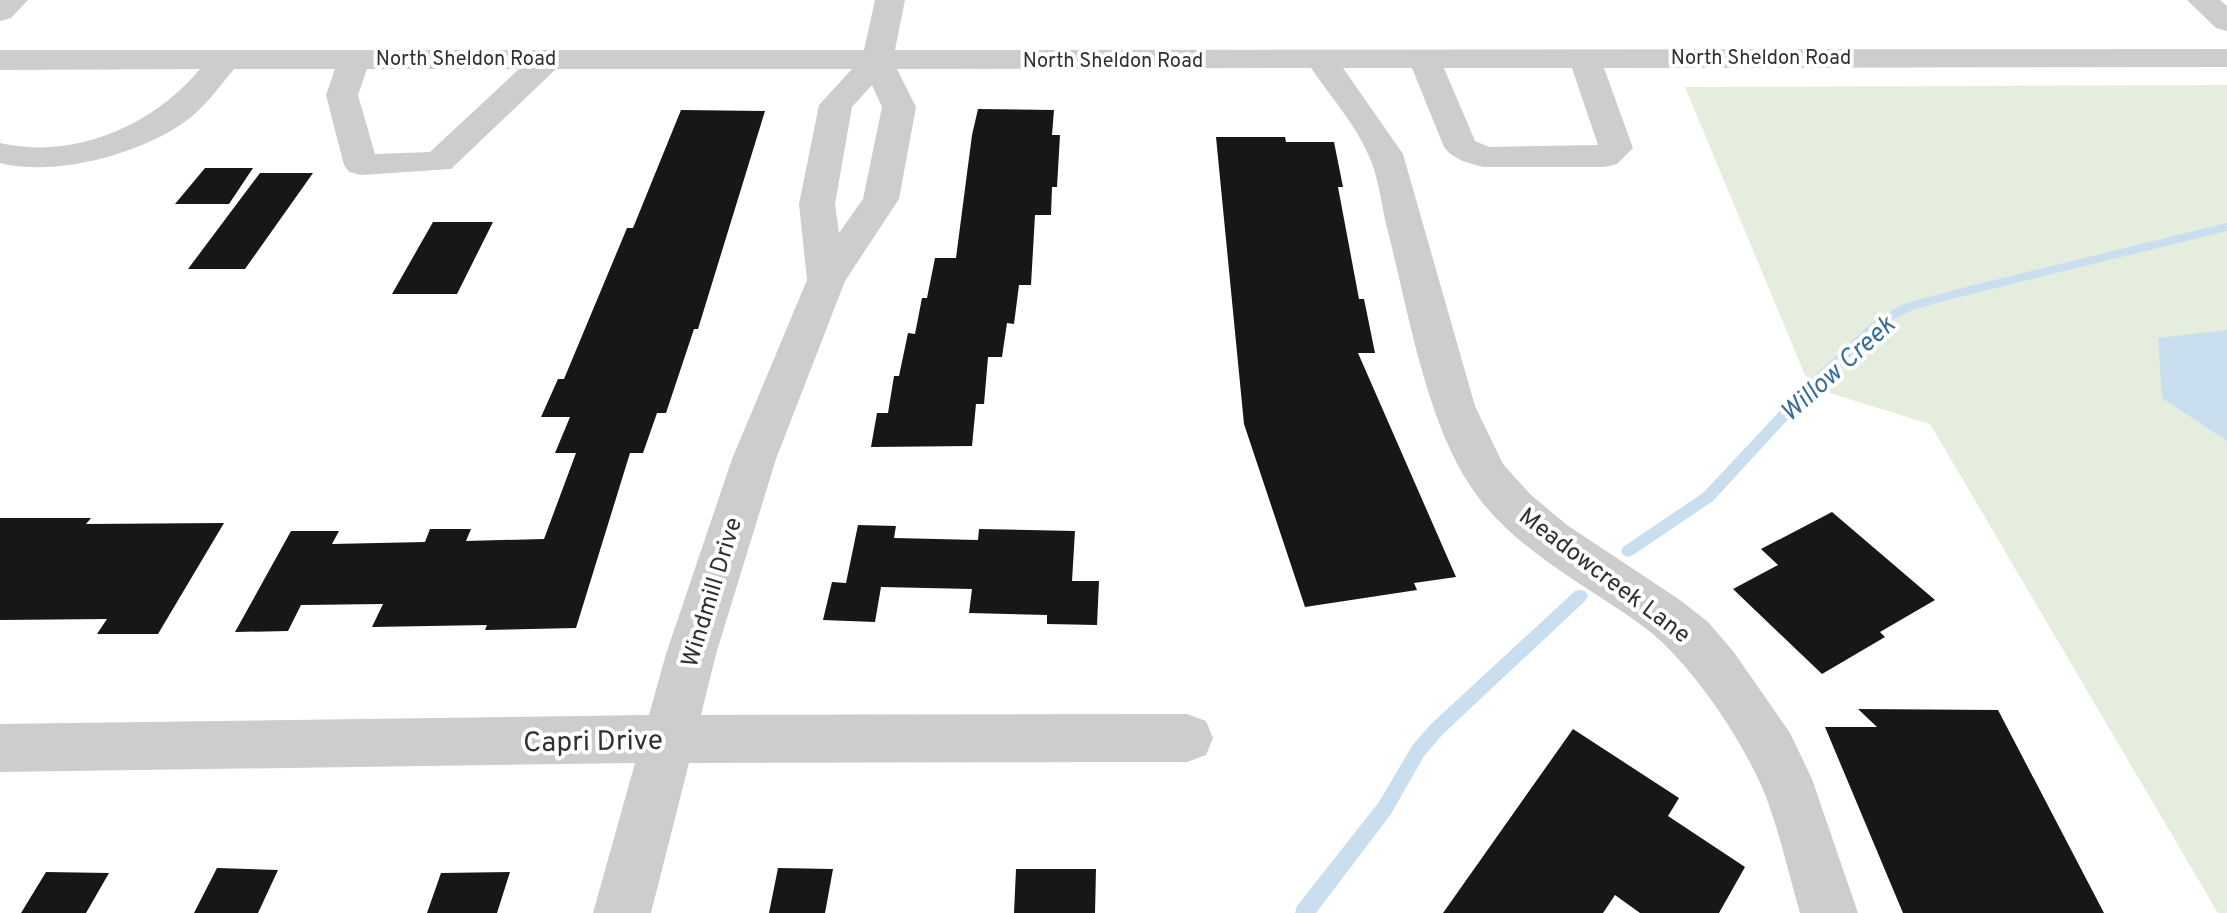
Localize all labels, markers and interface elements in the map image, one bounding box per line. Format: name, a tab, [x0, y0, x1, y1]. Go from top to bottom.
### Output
street label: North Sheldon Road	[1671, 46, 1851, 72]
street label: North Sheldon Road	[376, 47, 556, 73]
street label: North Sheldon Road	[1023, 49, 1203, 75]
water label: Willow Creek	[1774, 309, 1904, 430]
street label: Meadowcreek Lane	[1512, 502, 1696, 651]
street label: Windmill Drive	[676, 514, 750, 671]
street label: Capri Drive	[523, 724, 663, 762]

